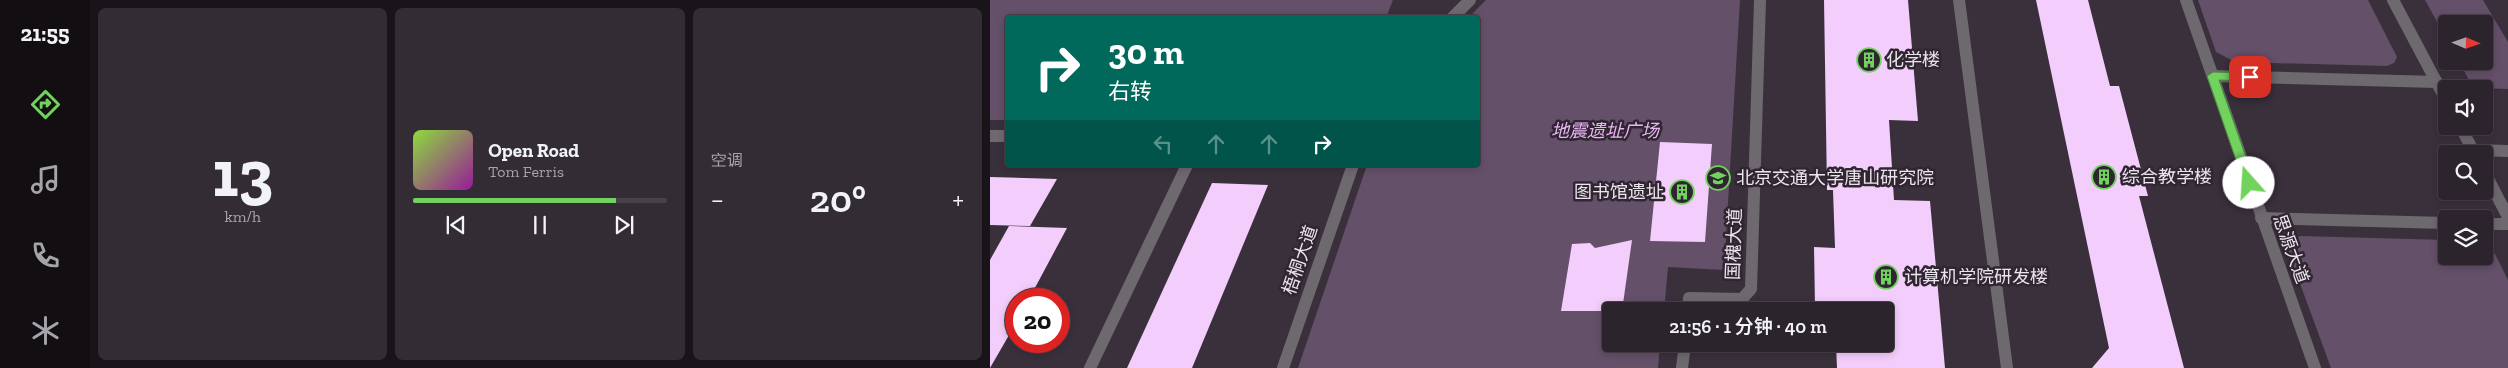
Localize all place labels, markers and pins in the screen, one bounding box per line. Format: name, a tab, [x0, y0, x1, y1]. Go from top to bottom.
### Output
building icon: 化学楼	[1856, 47, 1882, 73]
place label: 化学楼	[1886, 49, 1940, 71]
pin	[2229, 56, 2271, 98]
building icon: 综合教学楼	[2091, 164, 2117, 190]
school or university icon: 北京交通大学唐山研究院	[1705, 165, 1731, 191]
place label: 综合教学楼	[2122, 166, 2212, 188]
place label: 北京交通大学唐山研究院	[1736, 167, 1934, 189]
building icon: 图书馆遗址	[1669, 179, 1695, 205]
place label: 图书馆遗址	[1574, 181, 1664, 203]
building icon: 计算机学院研发楼	[1873, 264, 1899, 290]
place label: 计算机学院研发楼	[1904, 266, 2048, 288]

